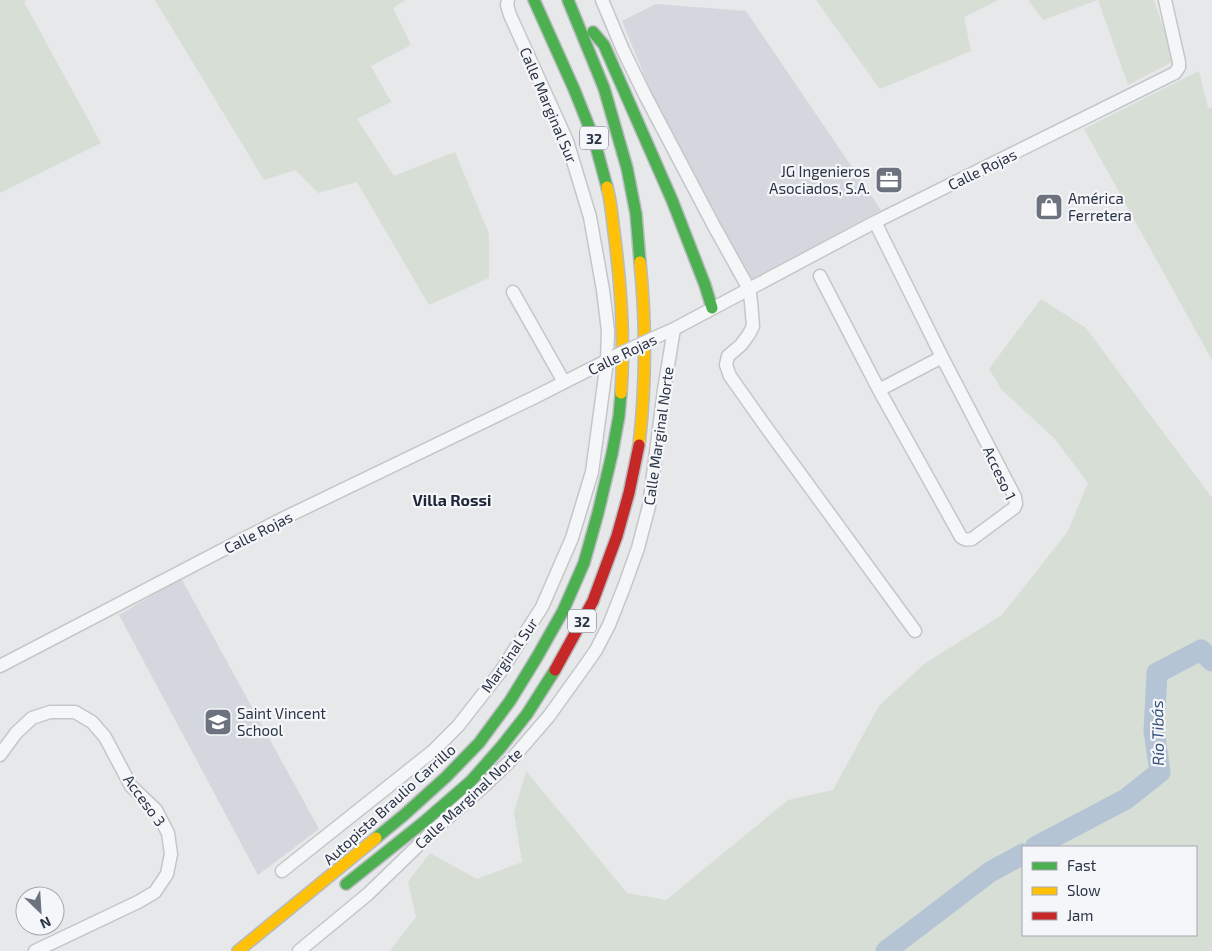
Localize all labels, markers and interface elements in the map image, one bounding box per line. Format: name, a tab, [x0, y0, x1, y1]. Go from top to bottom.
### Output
street label: Calle Marginal Sur	[517, 44, 581, 166]
road number: 32	[580, 126, 608, 150]
street label: Calle Rojas	[945, 145, 1020, 194]
place label: JG Ingenieros Asociados, S.A.	[769, 162, 870, 197]
office icon: JG Ingenieros Asociados, S.A.	[874, 165, 904, 195]
place label: América Ferretera	[1068, 189, 1132, 224]
shop icon: América Ferretera	[1034, 192, 1064, 222]
street label: Calle Rojas	[585, 330, 660, 379]
street label: Calle Marginal Norte	[639, 366, 677, 506]
street label: Acceso 1	[980, 443, 1020, 503]
district label: Villa Rossi	[413, 490, 491, 509]
street label: Calle Rojas	[221, 507, 296, 558]
road number: 32	[568, 610, 596, 632]
street label: Marginal Sur	[477, 614, 541, 696]
water label: Río Tibás	[1147, 700, 1167, 766]
place label: Saint Vincent School	[237, 704, 326, 739]
school or university icon: Saint Vincent School	[203, 707, 233, 737]
street label: Autopista Braulio Carrillo	[319, 740, 459, 868]
street label: Calle Marginal Norte	[411, 744, 525, 852]
street label: Acceso 3	[120, 771, 170, 829]
legend	[1022, 846, 1197, 936]
text: Fast	[1067, 856, 1097, 874]
text: Slow	[1067, 881, 1101, 899]
north arrow	[15, 886, 65, 936]
text: Jam	[1067, 906, 1093, 924]
text: N	[38, 913, 54, 933]

